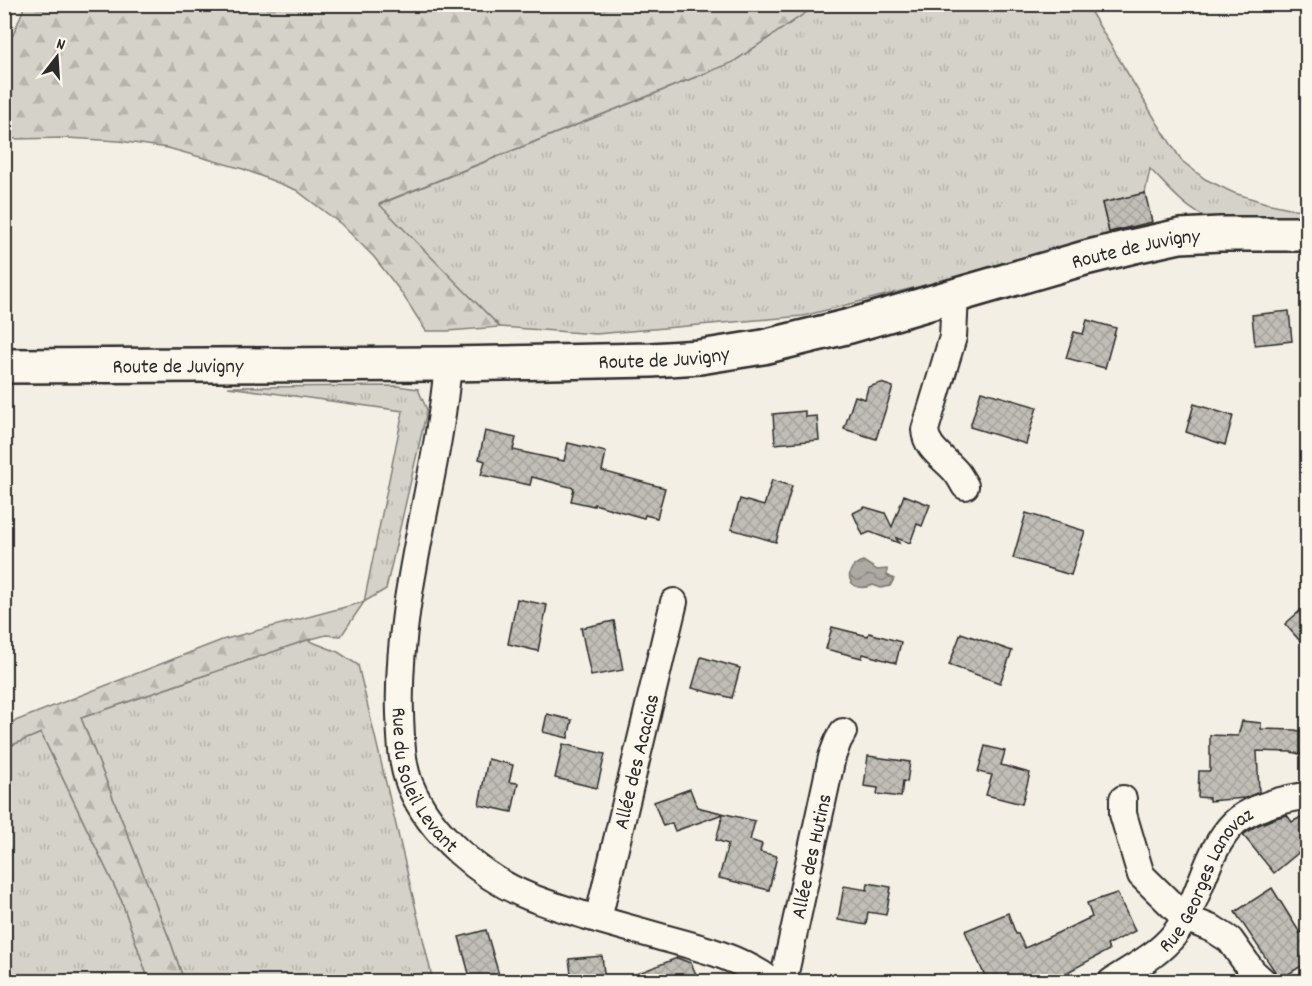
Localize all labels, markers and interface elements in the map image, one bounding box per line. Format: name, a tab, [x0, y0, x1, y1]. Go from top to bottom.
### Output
north arrow	[27, 27, 87, 87]
text: N	[54, 33, 68, 57]
street label: Route de Juvigny	[1069, 223, 1201, 279]
street label: Route de Juvigny	[598, 340, 732, 379]
street label: Route de Juvigny	[112, 353, 244, 384]
street label: Allée des Acacias	[608, 691, 669, 833]
street label: Rue du Soleil Levant	[382, 707, 464, 862]
street label: Allée des Hutins	[785, 791, 842, 922]
street label: Rue Georges Lanovaz	[1153, 801, 1260, 961]

